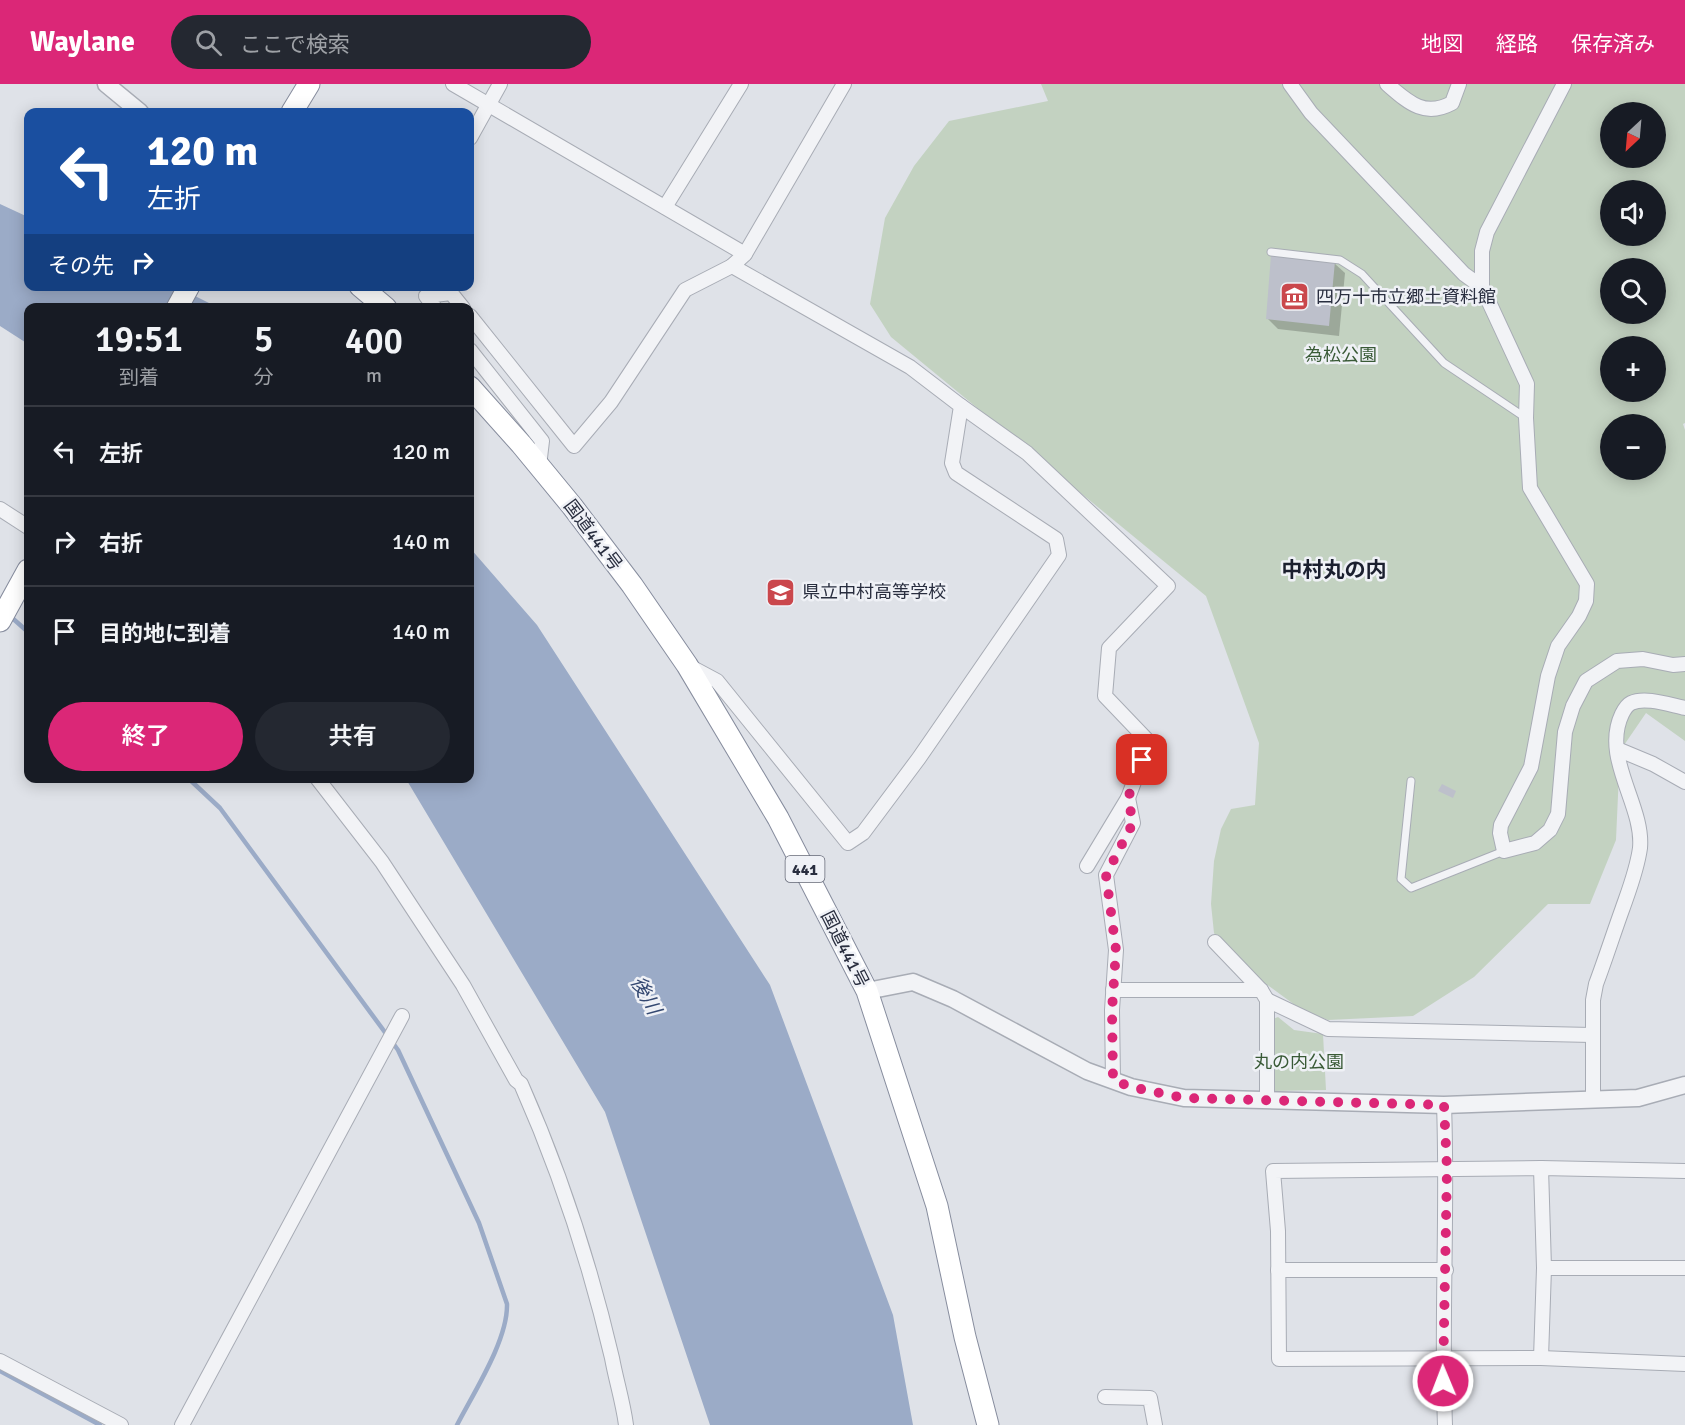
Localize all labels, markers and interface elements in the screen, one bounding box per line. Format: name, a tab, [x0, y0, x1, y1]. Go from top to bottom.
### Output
search box	[171, 15, 591, 69]
text: Waylane	[30, 25, 135, 59]
icon: search	[192, 26, 225, 59]
text: ここで検索	[240, 31, 350, 58]
text: 地図	[1421, 31, 1463, 57]
text: 経路	[1496, 31, 1538, 57]
text: 保存済み	[1571, 31, 1655, 57]
north arrow	[1600, 102, 1666, 168]
map controls	[1600, 102, 1666, 480]
text: 120 m	[147, 126, 258, 177]
icon: left	[48, 132, 126, 210]
button: sound	[1600, 180, 1666, 246]
text: 左折	[147, 183, 201, 216]
icon: right	[126, 246, 159, 279]
text: その先	[48, 252, 114, 279]
button: search	[1600, 258, 1666, 324]
museum icon: 四万十市立郷土資料館	[1279, 281, 1311, 313]
place label: 四万十市立郷土資料館	[1316, 286, 1496, 308]
text: 19:51	[95, 317, 183, 362]
text: 5	[254, 317, 274, 362]
text: 400	[345, 319, 403, 364]
button: +	[1600, 336, 1666, 402]
park label: 為松公園	[1305, 344, 1377, 366]
text: m	[366, 363, 382, 388]
text: 到着	[119, 365, 159, 390]
text: 分	[254, 365, 274, 390]
button: −	[1600, 414, 1666, 480]
icon: left	[48, 435, 81, 468]
text: 120 m	[392, 438, 450, 465]
text: 左折	[99, 440, 143, 467]
street label: 国道441号	[559, 495, 627, 575]
icon: right	[48, 525, 81, 558]
text: 140 m	[392, 528, 450, 555]
text: 右折	[99, 530, 143, 557]
district label: 中村丸の内	[1282, 557, 1387, 583]
school or university icon: 県立中村高等学校	[765, 576, 797, 608]
place label: 県立中村高等学校	[802, 581, 946, 603]
icon: arrive	[48, 615, 81, 648]
text: 140 m	[392, 618, 450, 645]
text: 目的地に到着	[99, 620, 231, 647]
button: 終了	[48, 702, 243, 771]
button: 共有	[255, 702, 450, 771]
pin	[1116, 734, 1167, 785]
icon: arrive	[1125, 743, 1158, 776]
road number: 441	[786, 856, 824, 882]
street label: 国道441号	[816, 907, 874, 991]
water label: 後川	[625, 972, 667, 1021]
park label: 丸の内公園	[1254, 1051, 1344, 1073]
position arrow	[1411, 1349, 1475, 1413]

